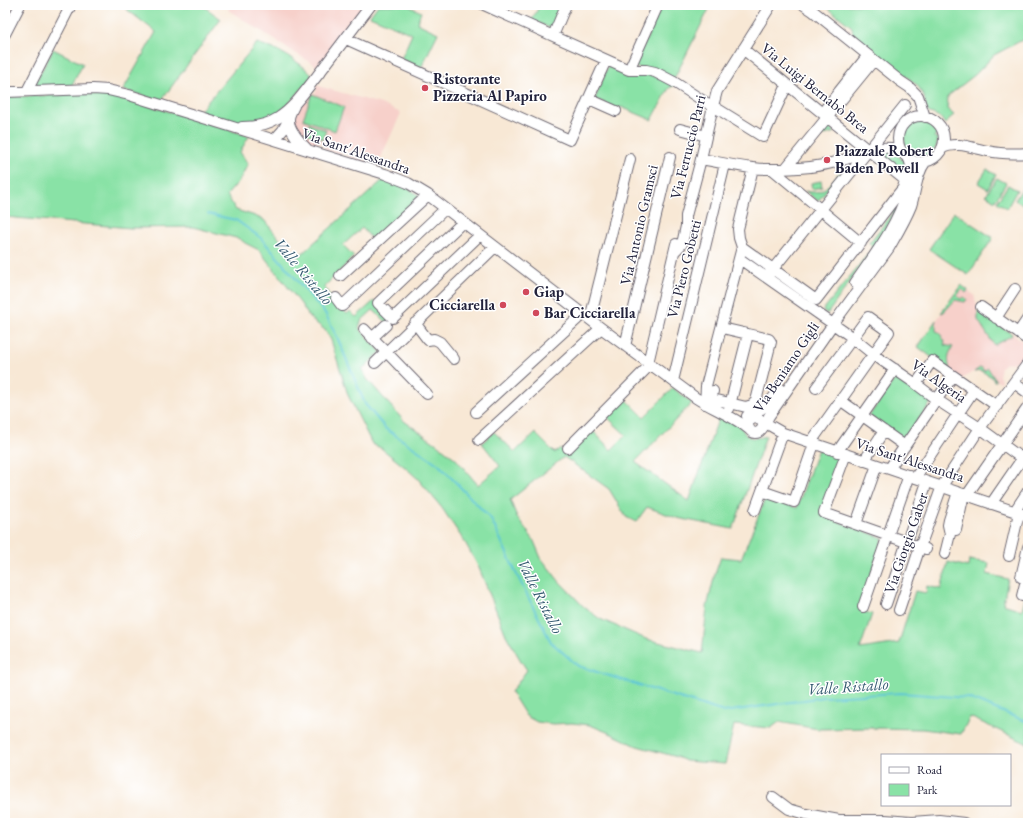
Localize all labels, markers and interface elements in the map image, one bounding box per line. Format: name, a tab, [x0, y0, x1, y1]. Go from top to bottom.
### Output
street label: Via Luigi Bernabò Brea	[758, 38, 873, 137]
place label: Ristorante Pizzeria Al Papiro	[433, 69, 547, 105]
marker: Ristorante Pizzeria Al Papiro	[420, 83, 430, 93]
street label: Via Ferruccio Parri	[665, 93, 710, 201]
street label: Via Sant'Alessandra	[300, 123, 413, 178]
place label: Piazzale Robert Baden Powell	[835, 141, 933, 177]
marker: Piazzale Robert Baden Powell	[822, 155, 832, 165]
street label: Via Antonio Gramsci	[615, 162, 662, 287]
street label: Via Piero Gobetti	[662, 217, 705, 320]
water label: Valle Ristallo	[270, 234, 338, 309]
place label: Giap	[534, 282, 564, 301]
marker: Giap	[521, 287, 531, 297]
place label: Cicciarella	[429, 295, 495, 314]
marker: Cicciarella	[498, 300, 508, 310]
place label: Bar Cicciarella	[544, 303, 636, 322]
marker: Bar Cicciarella	[531, 308, 541, 318]
street label: Via Beniamo Gigli	[748, 318, 823, 416]
street label: Via Algeria	[908, 355, 971, 407]
street label: Via Sant'Alessandra	[853, 433, 967, 486]
street label: Via Giorgio Gaber	[879, 490, 932, 596]
water label: Valle Ristallo	[513, 555, 568, 637]
water label: Valle Ristallo	[807, 673, 889, 700]
legend	[881, 754, 1011, 806]
text: Road	[917, 762, 943, 778]
text: Park	[917, 782, 938, 798]

